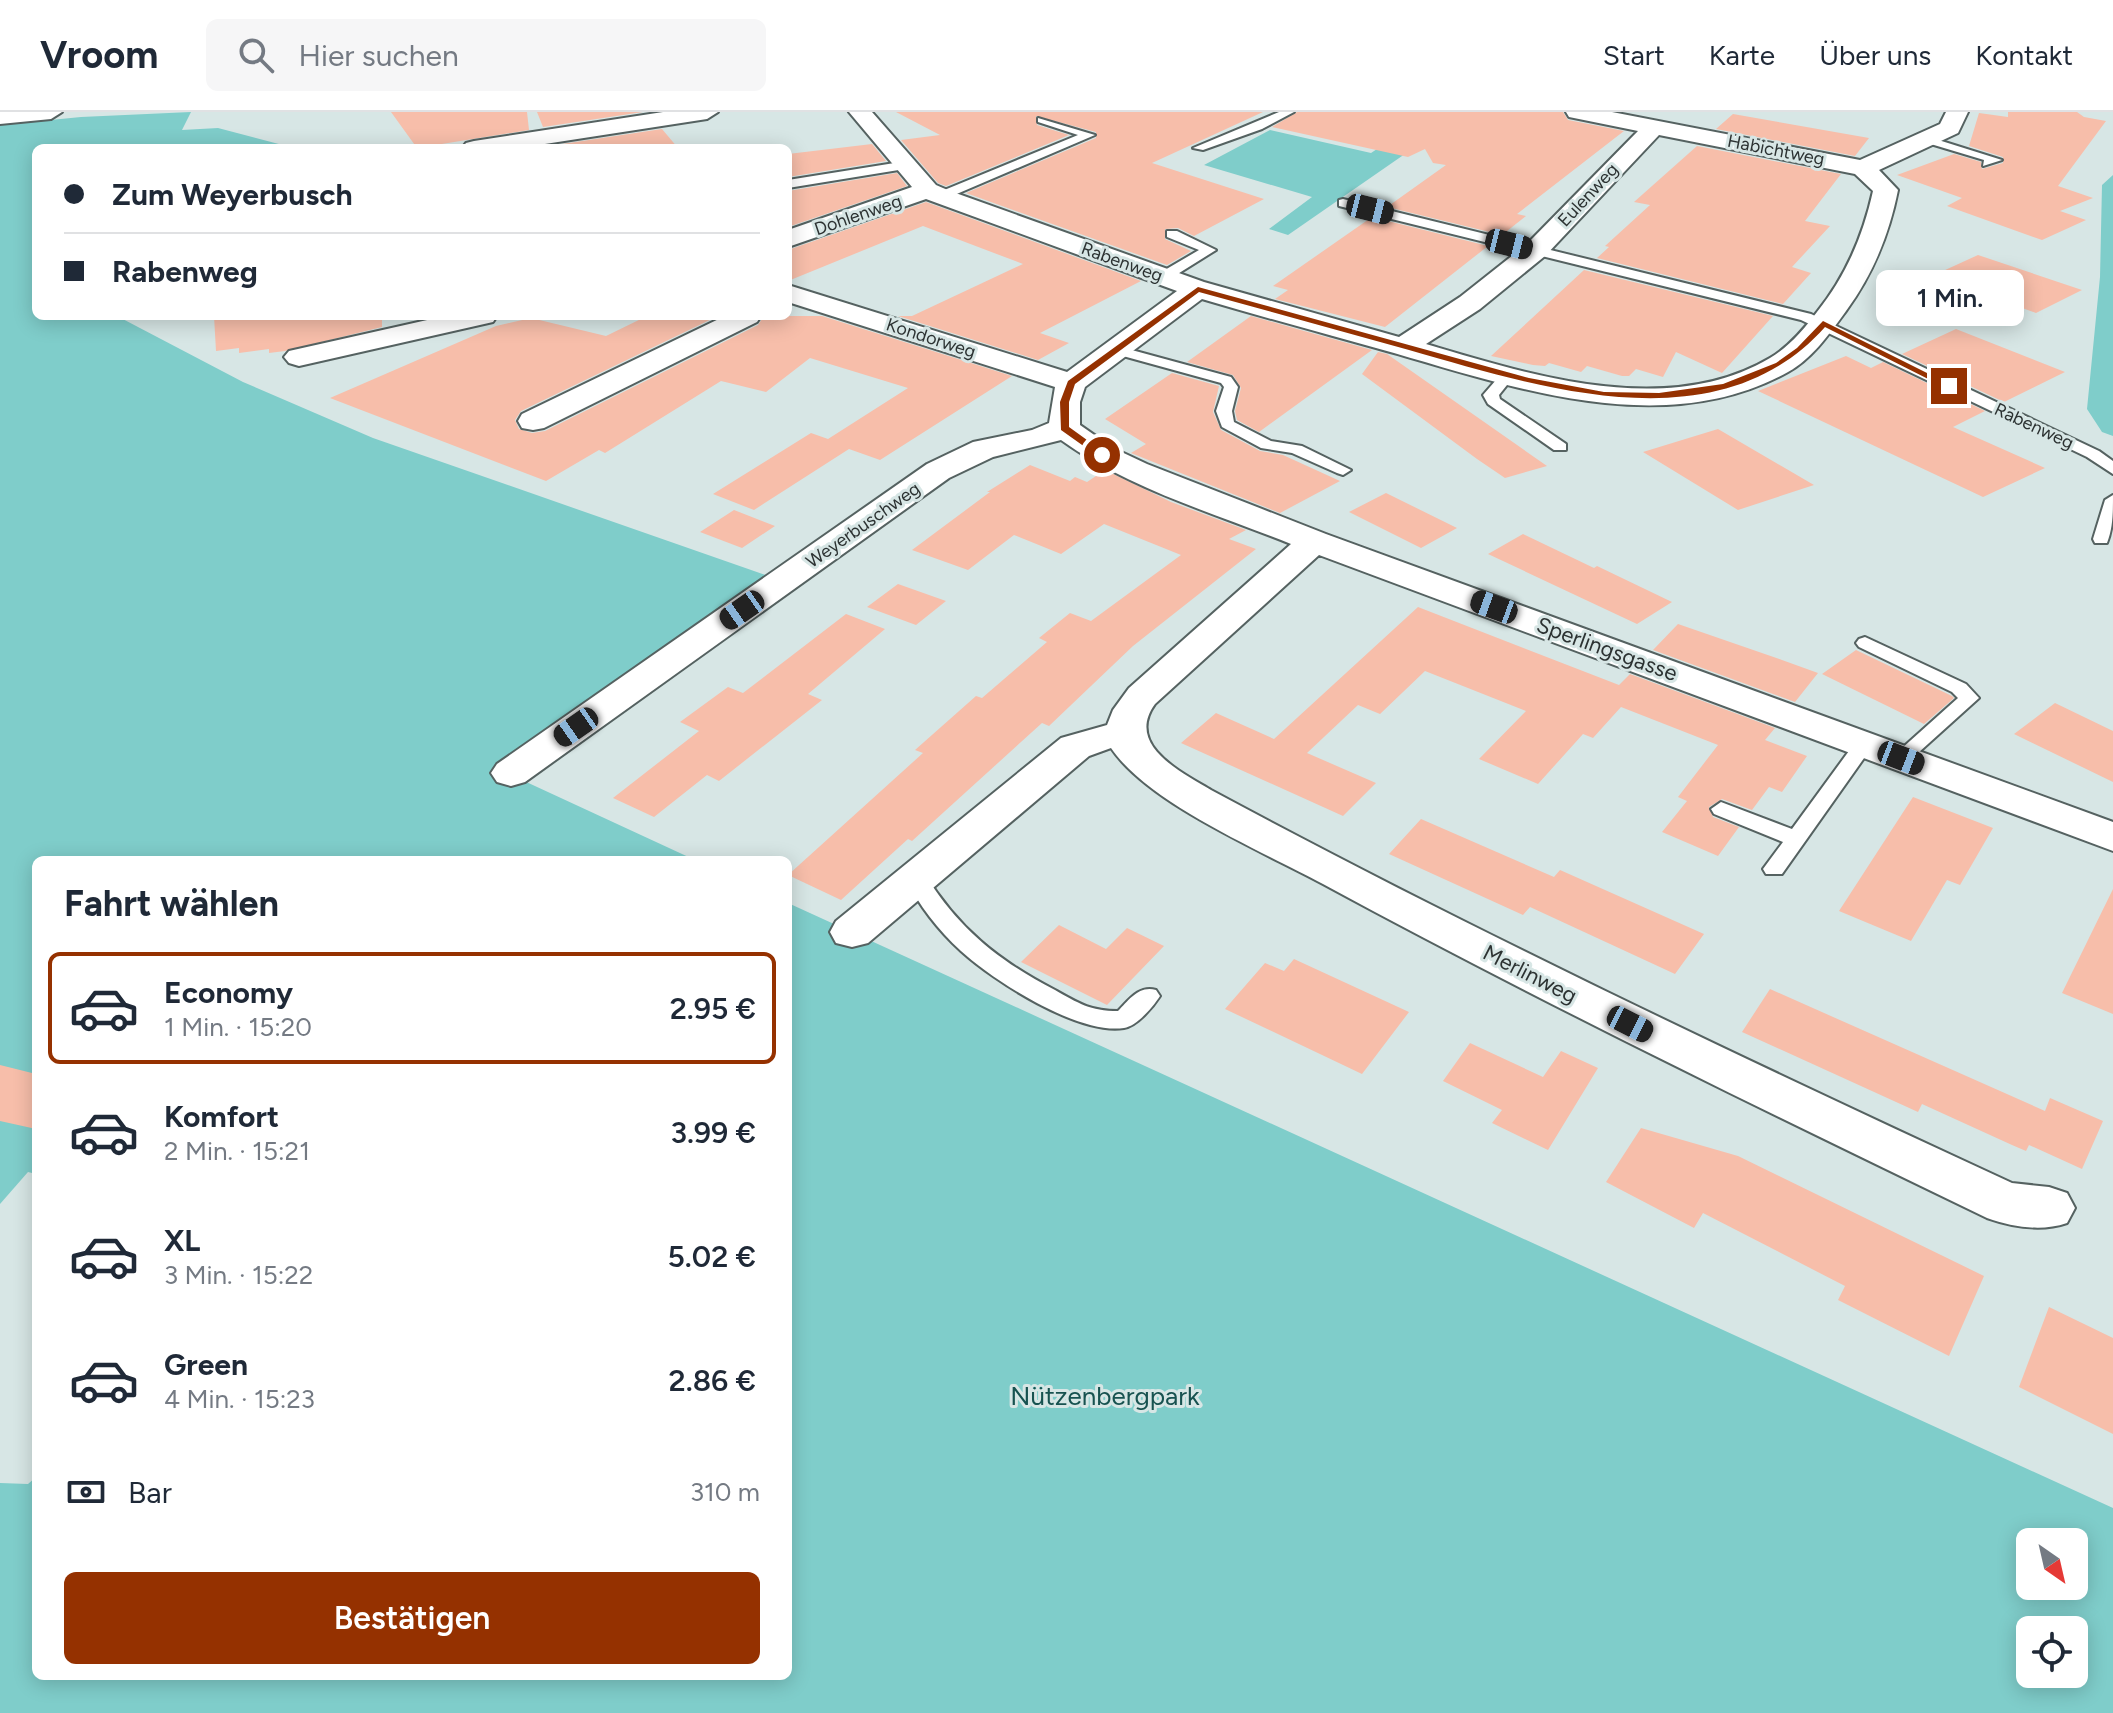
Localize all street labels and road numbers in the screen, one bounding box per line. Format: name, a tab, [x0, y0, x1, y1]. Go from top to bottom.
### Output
street label: Habichtweg	[1726, 130, 1826, 170]
street label: Eulenweg	[1553, 159, 1623, 231]
street label: Dohlenweg	[811, 190, 905, 240]
street label: Rabenweg	[1078, 237, 1166, 287]
street label: Kondorweg	[884, 313, 978, 363]
street label: Rabenweg	[1991, 398, 2077, 454]
street label: Weyerbuschweg	[802, 477, 924, 573]
street label: Sperlingsgasse	[1533, 611, 1681, 687]
street label: Merlinweg	[1478, 939, 1582, 1009]

